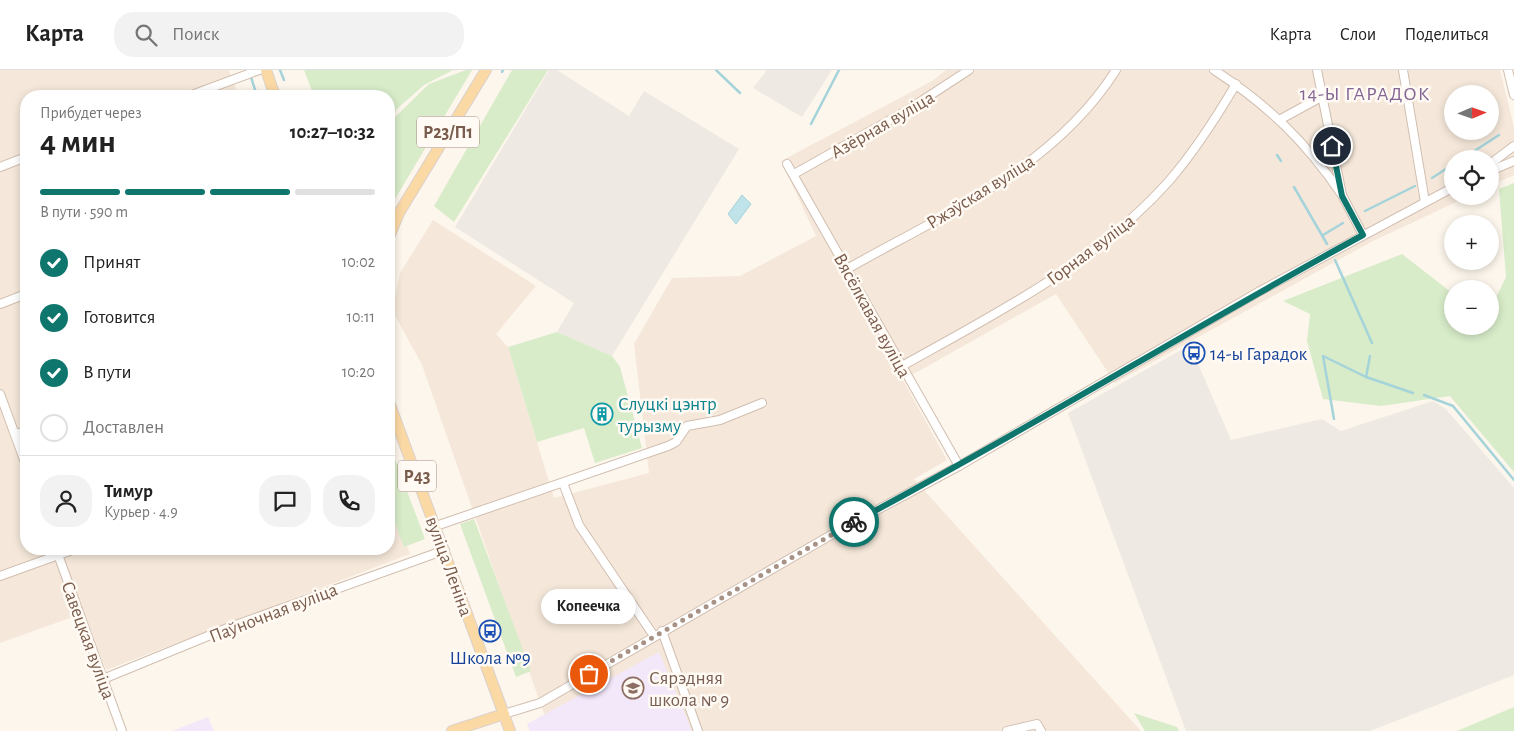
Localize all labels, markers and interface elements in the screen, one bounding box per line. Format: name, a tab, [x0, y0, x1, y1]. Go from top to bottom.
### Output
search box	[114, 12, 464, 57]
icon: search	[132, 21, 160, 49]
text: Карта	[25, 22, 84, 46]
text: Поиск	[172, 25, 219, 44]
text: Карта	[1270, 26, 1312, 44]
text: Слои	[1340, 26, 1376, 44]
text: Поделиться	[1404, 26, 1489, 44]
district label: 14-Ы ГАРАДОК	[1300, 84, 1430, 104]
north arrow	[1444, 85, 1499, 140]
map controls	[1444, 85, 1499, 335]
street label: Азёрная вуліца	[828, 88, 938, 163]
text: Прибудет через	[40, 105, 142, 121]
road number: Р23/П1	[417, 116, 479, 148]
text: 10:27–10:32	[290, 123, 375, 142]
pin	[1311, 125, 1353, 167]
text: 4 мин	[40, 126, 116, 158]
icon: home	[1318, 132, 1346, 160]
button: locate	[1444, 150, 1499, 205]
street label: Ржэўская вуліца	[924, 151, 1038, 233]
text: В пути · 590 m	[40, 204, 128, 220]
street label: Горная вуліца	[1044, 211, 1138, 289]
button: +	[1444, 215, 1499, 270]
icon: check	[40, 249, 68, 277]
street label: Вясёлкавая вуліца	[830, 250, 914, 381]
text: Принят	[83, 253, 140, 272]
text: 10:02	[342, 254, 375, 270]
button: −	[1444, 280, 1499, 335]
icon: check	[40, 304, 68, 332]
text: Готовится	[83, 308, 156, 327]
text: 10:11	[346, 309, 375, 325]
bus stop icon: 14-ы Гарадок	[1182, 341, 1206, 365]
place label: 14-ы Гарадок	[1210, 345, 1308, 364]
icon: check	[40, 359, 68, 387]
text: В пути	[83, 363, 132, 382]
text: 10:20	[342, 364, 375, 380]
place label: Слуцкі цэнтр турызму	[617, 395, 717, 436]
building icon: Слуцкі цэнтр турызму	[590, 402, 614, 426]
text: Доставлен	[83, 418, 164, 437]
road number: Р43	[398, 461, 436, 492]
button: person	[40, 475, 92, 527]
button: chat	[259, 475, 311, 527]
button: phone	[323, 475, 375, 527]
text: Тимур	[104, 482, 153, 501]
courier	[829, 497, 879, 547]
text: Курьер · 4.9	[104, 504, 178, 520]
icon: bike	[840, 508, 868, 536]
street label: вуліца Леніна	[422, 514, 476, 619]
street label: Савецкая вуліца	[57, 579, 118, 702]
street label: Паўночная вуліца	[207, 580, 341, 647]
callout: Копеечка	[542, 589, 636, 624]
text: Копеечка	[557, 598, 620, 614]
bus stop icon: Школа №9	[478, 619, 502, 643]
place label: Школа №9	[449, 649, 531, 668]
pin	[568, 653, 610, 695]
icon: bag	[575, 660, 603, 688]
place label: Сярэдняя школа № 9	[649, 669, 729, 710]
school or university icon: Сярэдняя школа № 9	[621, 676, 645, 700]

